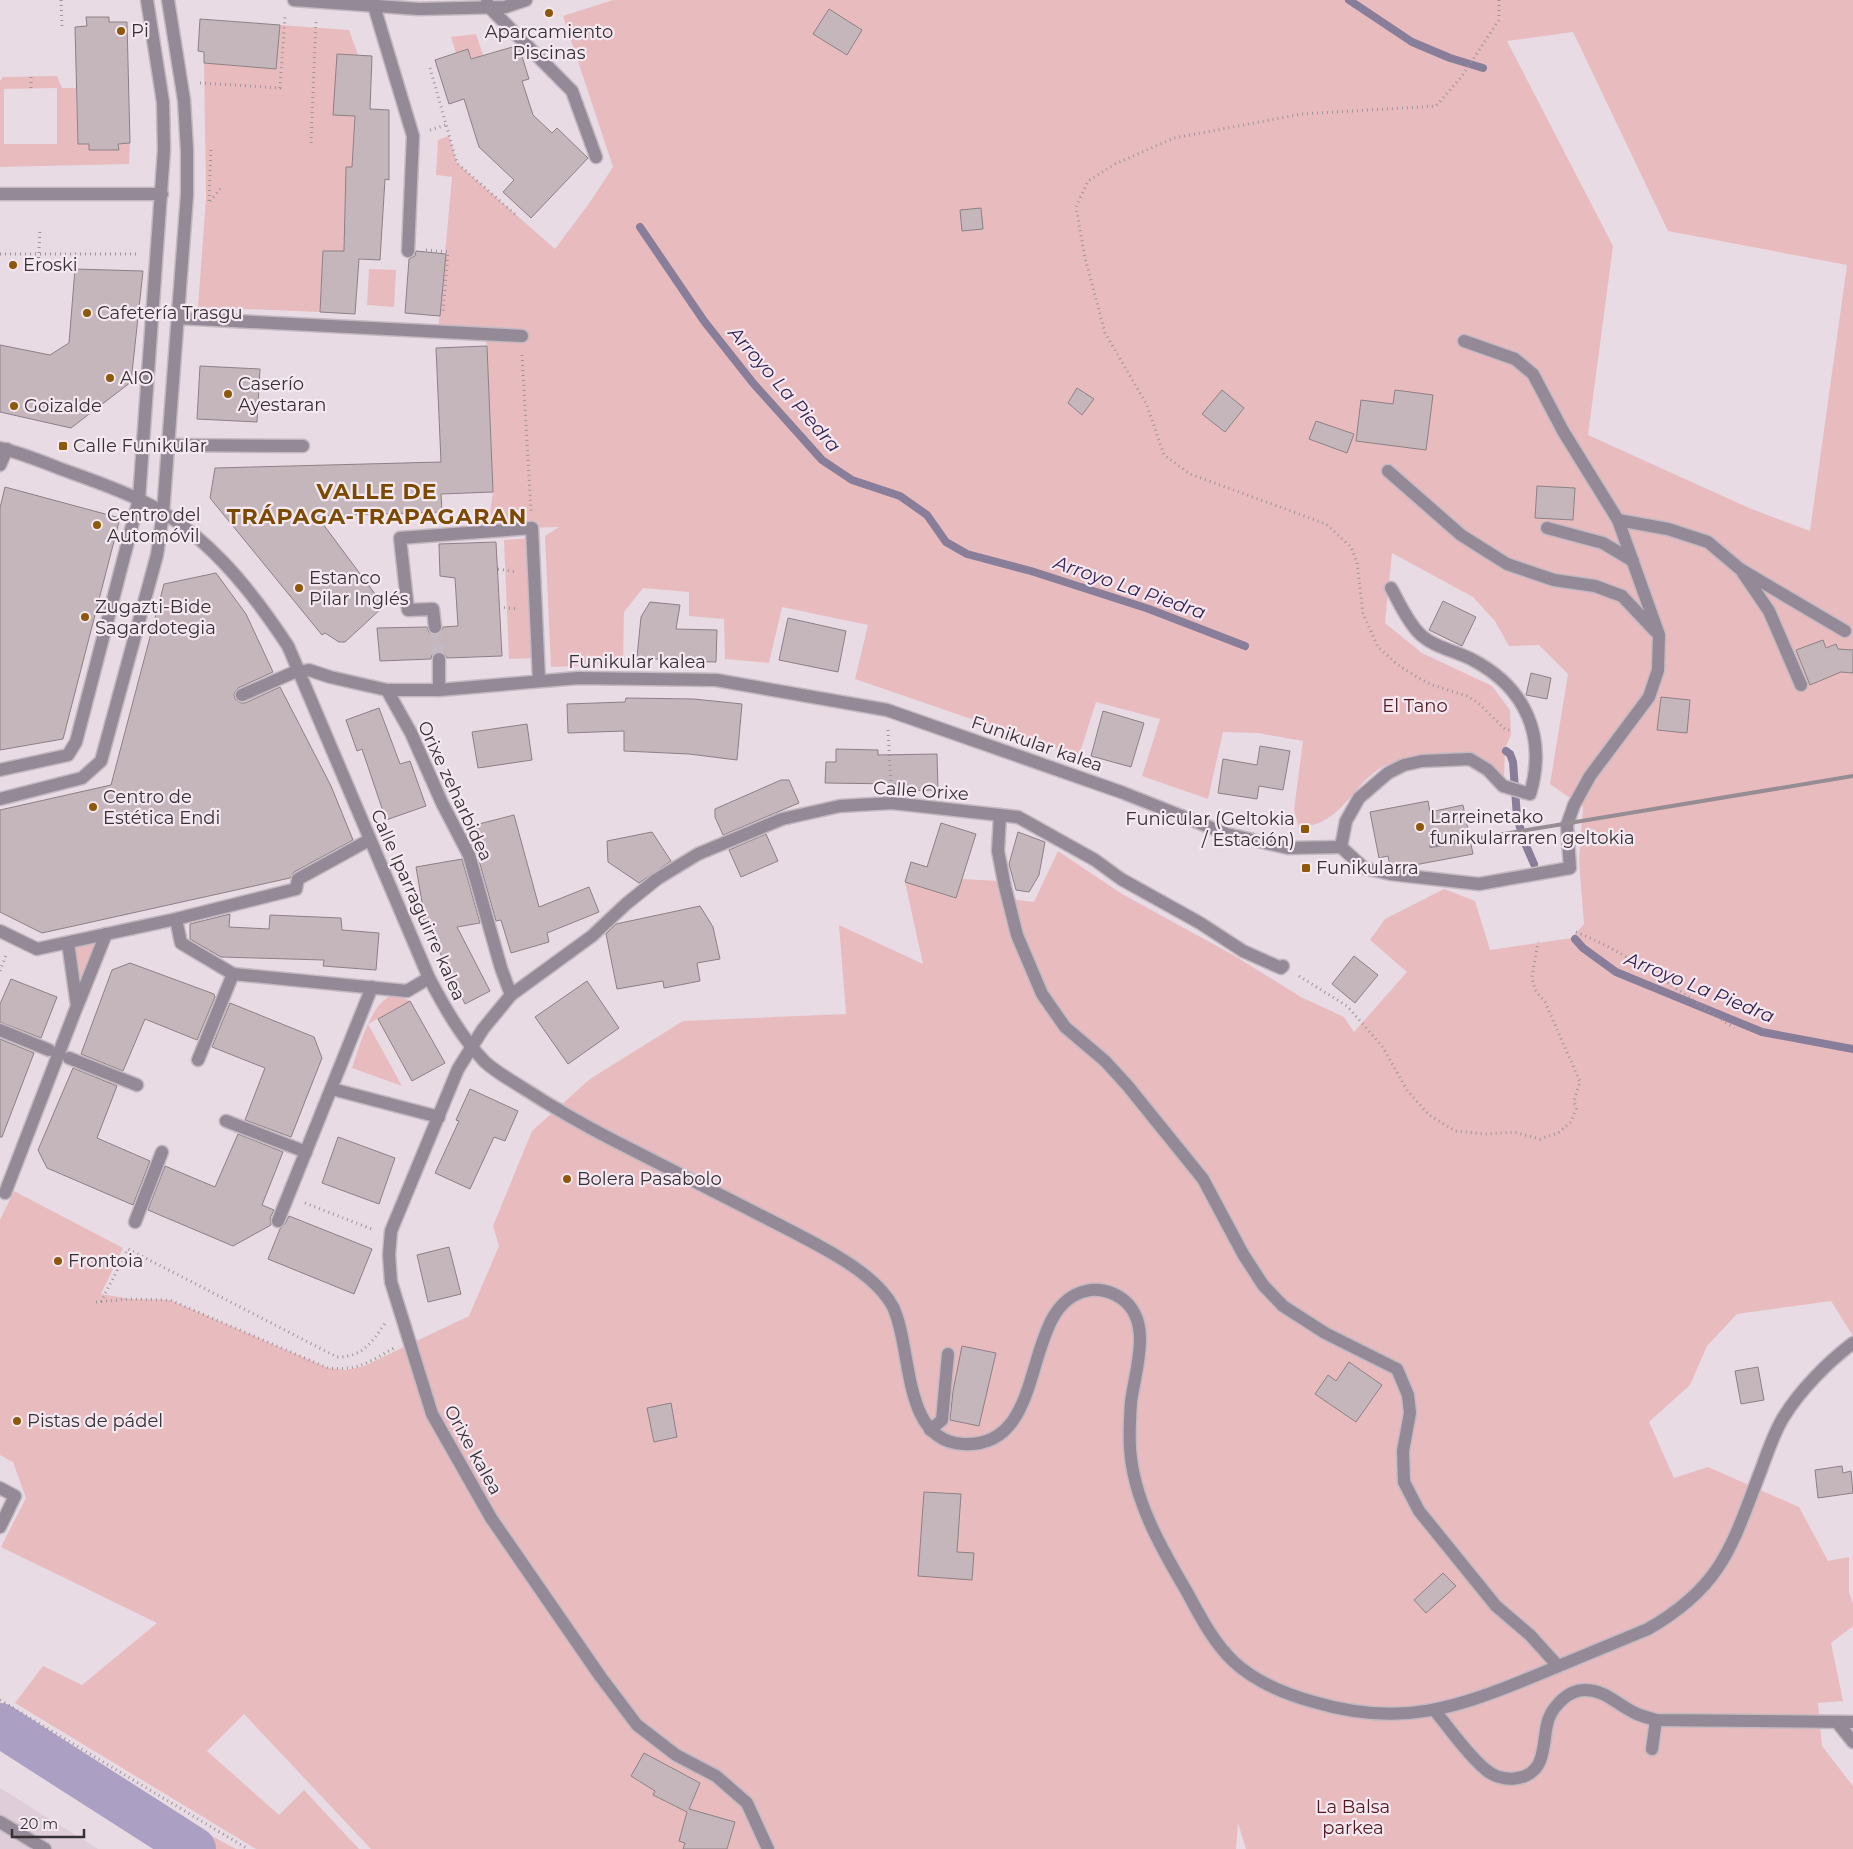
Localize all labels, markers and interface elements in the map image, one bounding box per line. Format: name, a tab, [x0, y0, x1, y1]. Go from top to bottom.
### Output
marker: Aparcamiento Piscinas	[543, 7, 555, 19]
place label: Pi	[131, 20, 149, 42]
place label: Aparcamiento Piscinas	[485, 21, 613, 64]
marker: Pi	[115, 25, 127, 37]
place label: Eroski	[23, 254, 78, 276]
marker: Eroski	[7, 259, 19, 271]
place label: Cafetería Trasgu	[97, 302, 243, 324]
marker: Cafetería Trasgu	[81, 307, 93, 319]
water label: Arroyo La Piedra	[723, 321, 846, 457]
place label: AIO	[120, 367, 153, 389]
marker: AIO	[104, 372, 116, 384]
place label: Caserío Ayestaran	[238, 373, 326, 416]
marker: Caserío Ayestaran	[222, 388, 234, 400]
place label: Goizalde	[24, 395, 102, 417]
marker: Goizalde	[8, 400, 20, 412]
place label: Calle Funikular	[73, 435, 207, 457]
marker: Calle Funikular	[57, 440, 69, 452]
district label: VALLE DE TRÁPAGA-TRAPAGARAN	[227, 478, 527, 530]
place label: Centro del Automóvil	[107, 504, 201, 547]
marker: Centro del Automóvil	[91, 519, 103, 531]
water label: Arroyo La Piedra	[1050, 550, 1209, 624]
place label: Estanco Pilar Inglés	[309, 567, 409, 610]
marker: Estanco Pilar Inglés	[293, 582, 305, 594]
place label: Zugazti-Bide Sagardotegia	[95, 596, 216, 639]
marker: Zugazti-Bide Sagardotegia	[79, 611, 91, 623]
street label: Funikular kalea	[568, 651, 706, 673]
park label: El Tano	[1382, 695, 1448, 717]
street label: Funikular kalea	[968, 711, 1106, 777]
street label: Orixe zeharbidea	[413, 717, 497, 865]
street label: Calle Orixe	[872, 777, 970, 805]
place label: Centro de Estética Endi	[103, 786, 220, 829]
marker: Centro de Estética Endi	[87, 801, 99, 813]
street label: Calle Iparraguirre kalea	[366, 806, 470, 1004]
place label: Larreinetako funikularraren geltokia	[1430, 806, 1635, 849]
place label: Funicular (Geltokia / Estación)	[1125, 808, 1295, 851]
marker: Larreinetako funikularraren geltokia	[1414, 821, 1426, 833]
marker: Funicular (Geltokia / Estación)	[1299, 823, 1311, 835]
place label: Funikularra	[1316, 857, 1419, 879]
marker: Funikularra	[1300, 862, 1312, 874]
water label: Arroyo La Piedra	[1621, 947, 1778, 1028]
place label: Bolera Pasabolo	[577, 1168, 722, 1190]
marker: Bolera Pasabolo	[561, 1173, 573, 1185]
place label: Frontoia	[68, 1250, 143, 1272]
marker: Frontoia	[52, 1255, 64, 1267]
street label: Orixe kalea	[439, 1401, 507, 1499]
place label: Pistas de pádel	[27, 1410, 163, 1432]
marker: Pistas de pádel	[11, 1415, 23, 1427]
park label: La Balsa parkea	[1316, 1796, 1390, 1839]
scale bar	[12, 1806, 85, 1838]
text: 20 m	[20, 1814, 58, 1833]

